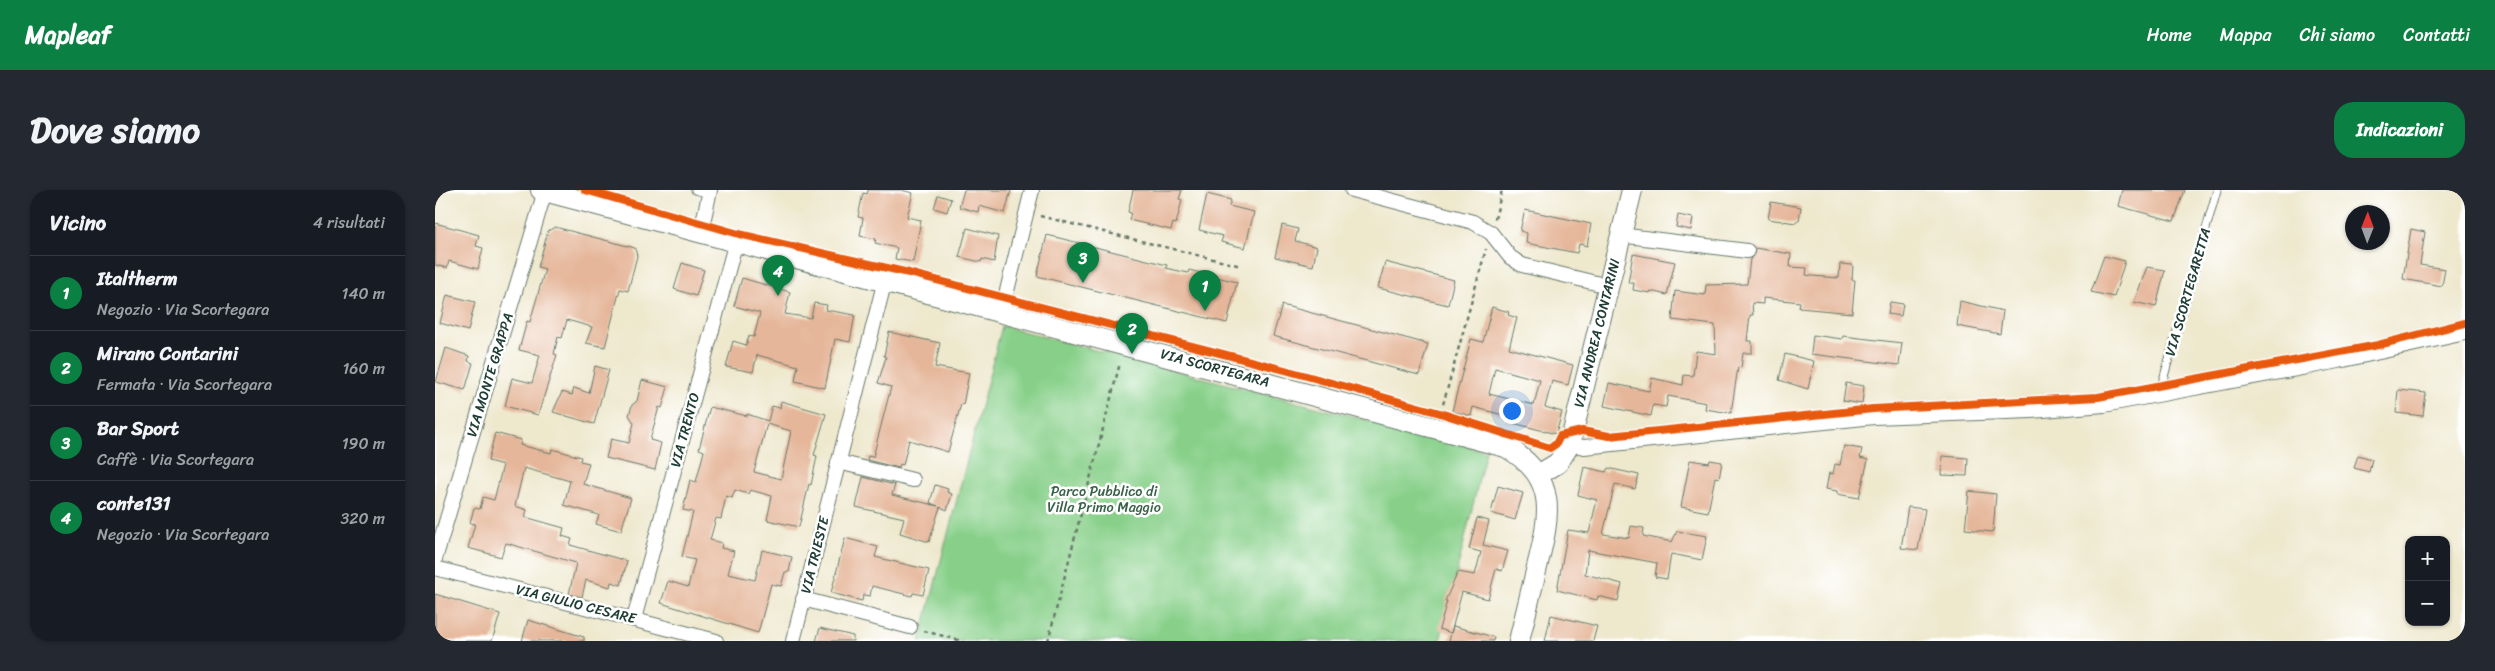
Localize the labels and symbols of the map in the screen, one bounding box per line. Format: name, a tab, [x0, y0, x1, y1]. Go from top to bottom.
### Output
north arrow	[2345, 205, 2390, 250]
street label: VIA SCORTEGARETTA	[2158, 225, 2218, 359]
pin: 3	[1067, 242, 1099, 283]
pin: 4	[762, 255, 794, 296]
street label: VIA ANDREA CONTARINI	[1566, 255, 1628, 410]
pin: 1	[1189, 270, 1221, 311]
street label: VIA MONTE GRAPPA	[459, 310, 521, 440]
pin: 2	[1116, 313, 1148, 354]
street label: VIA SCORTEGARA	[1158, 341, 1272, 395]
street label: VIA TRENTO	[663, 390, 707, 470]
your location	[1499, 398, 1525, 424]
park label: Parco Pubblico di Villa Primo Maggio	[1047, 479, 1161, 520]
street label: VIA TRIESTE	[793, 513, 837, 596]
street label: VIA GIULIO CESARE	[513, 577, 640, 631]

